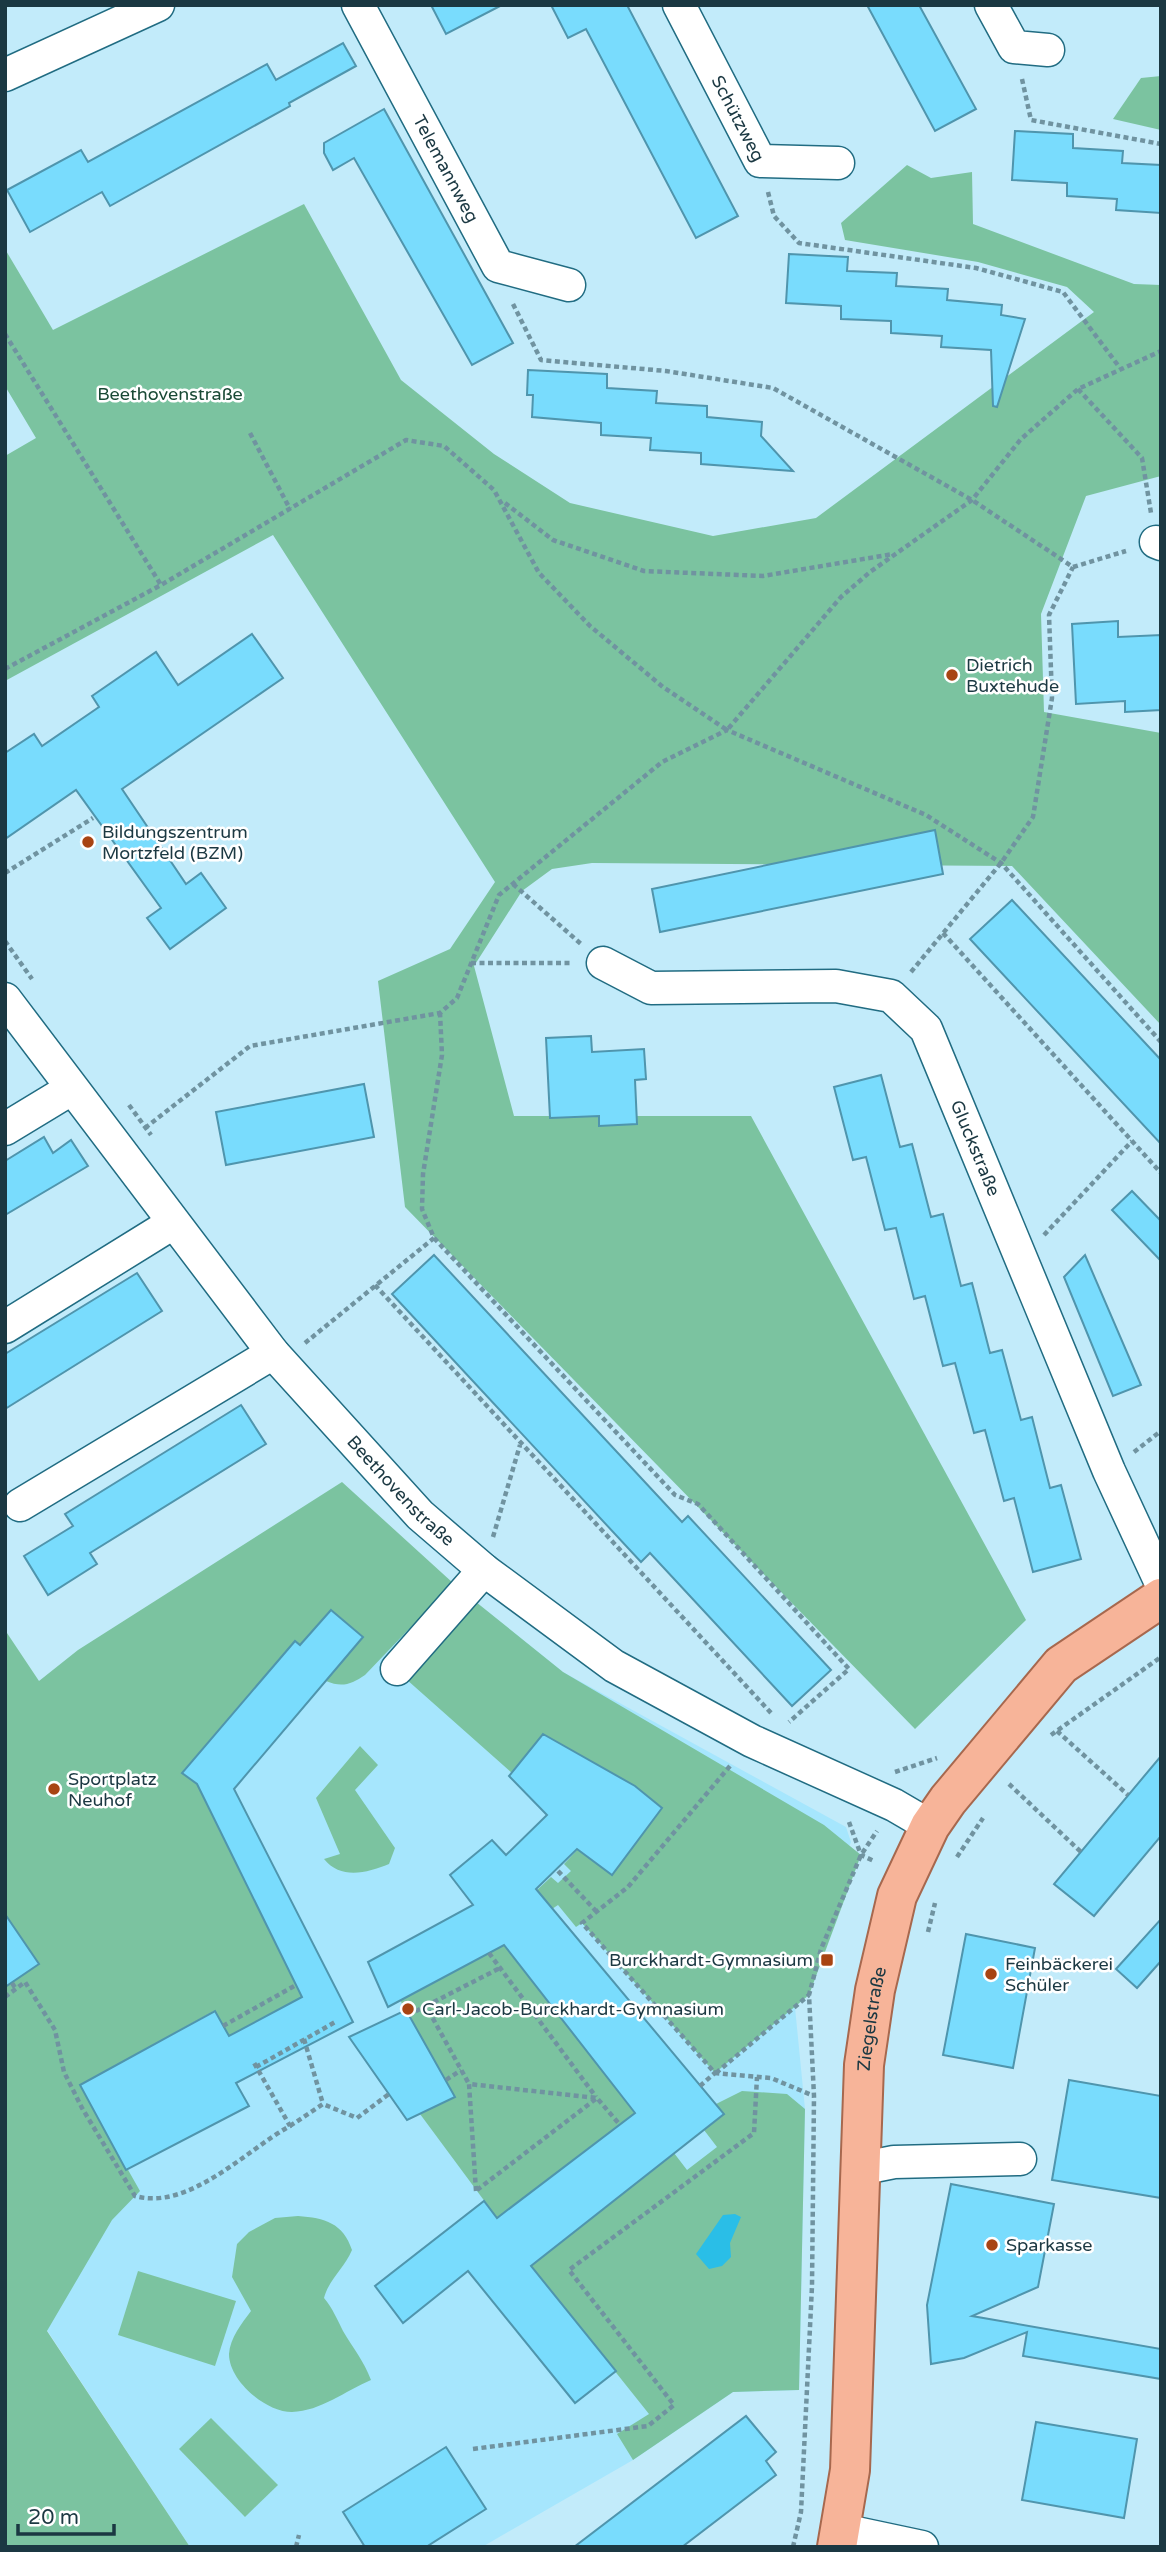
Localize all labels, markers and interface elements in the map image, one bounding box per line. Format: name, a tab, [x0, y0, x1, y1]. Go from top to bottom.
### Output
street label: Schützweg	[707, 72, 769, 165]
street label: Telemannweg	[408, 111, 484, 226]
park label: Beethovenstraße	[97, 383, 243, 405]
place label: Dietrich Buxtehude	[966, 654, 1059, 697]
marker: Dietrich Buxtehude	[944, 667, 960, 683]
place label: Bildungszentrum Mortzfeld (BZM)	[102, 821, 248, 864]
marker: Bildungszentrum Mortzfeld (BZM)	[80, 834, 96, 850]
street label: Gluckstraße	[946, 1097, 1005, 1199]
street label: Beethovenstraße	[342, 1431, 459, 1551]
place label: Sportplatz Neuhof	[68, 1768, 157, 1811]
marker: Sportplatz Neuhof	[46, 1781, 62, 1797]
place label: Burckhardt-Gymnasium	[609, 1949, 813, 1971]
marker: Burckhardt-Gymnasium	[819, 1952, 835, 1968]
place label: Feinbäckerei Schüler	[1005, 1953, 1113, 1996]
street label: Ziegelstraße	[853, 1964, 891, 2072]
marker: Feinbäckerei Schüler	[983, 1966, 999, 1982]
place label: Carl-Jacob-Burckhardt-Gymnasium	[422, 1998, 724, 2020]
marker: Carl-Jacob-Burckhardt-Gymnasium	[400, 2001, 416, 2017]
place label: Sparkasse	[1006, 2234, 1093, 2256]
marker: Sparkasse	[984, 2237, 1000, 2253]
scale bar	[18, 2492, 114, 2536]
text: 20 m	[28, 2505, 79, 2530]

